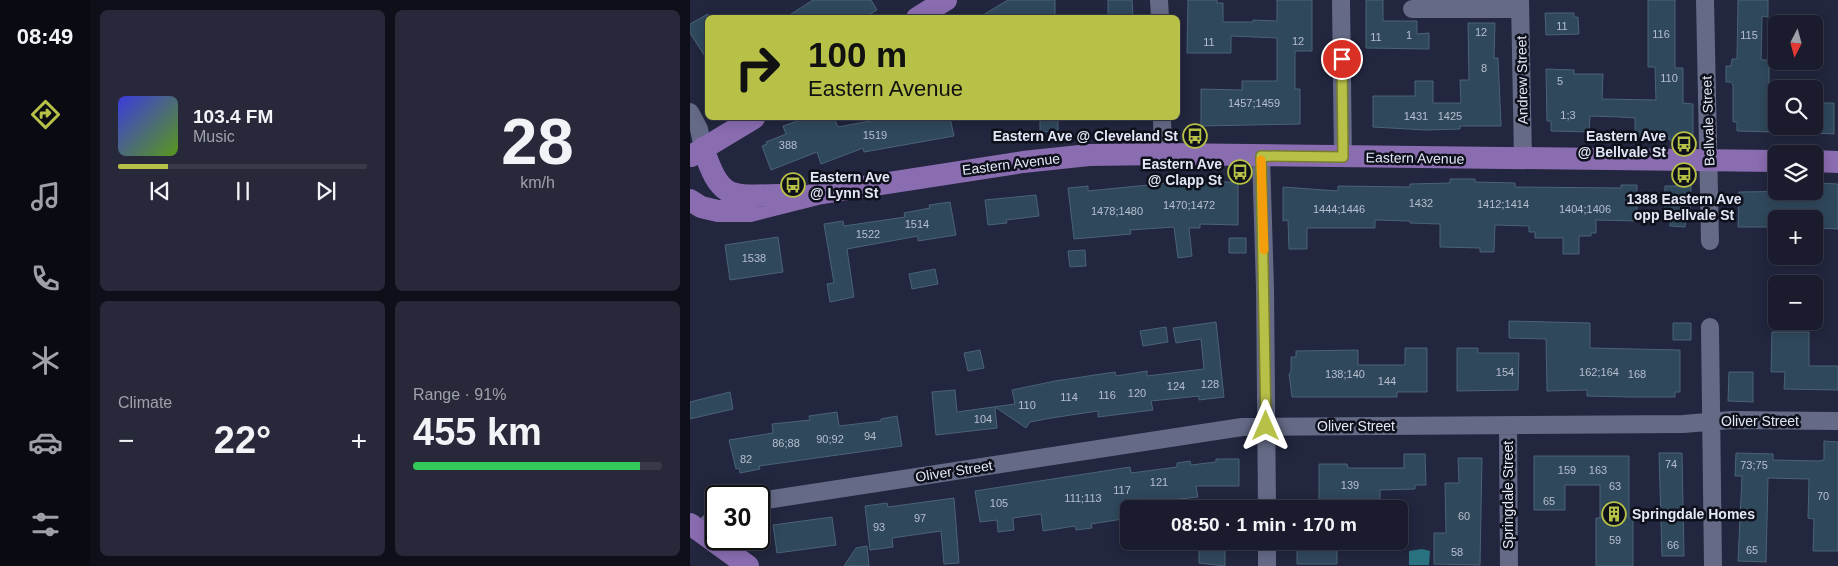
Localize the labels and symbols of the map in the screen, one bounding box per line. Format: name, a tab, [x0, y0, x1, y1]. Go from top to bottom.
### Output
north arrow	[1768, 15, 1822, 70]
house number: 11	[1556, 20, 1568, 32]
house number: 12	[1475, 26, 1487, 38]
house number: 116	[1652, 28, 1670, 40]
house number: 1	[1406, 29, 1412, 41]
house number: 115	[1740, 29, 1758, 41]
house number: 11	[1370, 31, 1382, 43]
house number: 12	[1292, 35, 1304, 47]
street label: Andrew Street	[1513, 35, 1531, 124]
house number: 11	[1203, 36, 1215, 48]
pin	[1321, 38, 1363, 80]
house number: 8	[1481, 62, 1487, 74]
house number: 110	[1660, 72, 1678, 84]
house number: 5	[1557, 75, 1563, 87]
street label: Bellvale Street	[1698, 76, 1718, 166]
house number: 1457;1459	[1228, 97, 1280, 109]
house number: 1;3	[1560, 109, 1576, 121]
house number: 1431	[1404, 110, 1428, 122]
house number: 1425	[1438, 110, 1462, 122]
bus stop icon: Eastern Ave @ Cleveland St	[1182, 123, 1208, 149]
place label: Eastern Ave @ Cleveland St	[993, 128, 1178, 144]
place label: Eastern Ave @ Bellvale St	[1578, 128, 1666, 160]
house number: 1519	[863, 129, 887, 141]
bus stop icon: Eastern Ave @ Bellvale St	[1671, 131, 1697, 157]
house number: 388	[779, 139, 797, 151]
street label: Eastern Avenue	[1366, 149, 1465, 167]
street label: Eastern Avenue	[961, 150, 1061, 178]
place label: Eastern Ave @ Clapp St	[1142, 156, 1222, 188]
bus stop icon: Eastern Ave @ Clapp St	[1227, 159, 1253, 185]
bus stop icon: 1388 Eastern Ave opp Bellvale St	[1671, 162, 1697, 188]
place label: Eastern Ave @ Lynn St	[810, 169, 890, 201]
bus stop icon: Eastern Ave @ Lynn St	[780, 172, 806, 198]
place label: 1388 Eastern Ave opp Bellvale St	[1627, 191, 1742, 223]
house number: 1432	[1409, 197, 1433, 209]
house number: 1412;1414	[1477, 198, 1529, 210]
house number: 1470;1472	[1163, 199, 1215, 211]
house number: 1444;1446	[1313, 203, 1365, 215]
house number: 1404;1406	[1559, 203, 1611, 215]
house number: 1478;1480	[1091, 205, 1143, 217]
house number: 1514	[905, 218, 929, 230]
house number: 1522	[856, 228, 880, 240]
house number: 1538	[742, 252, 766, 264]
house number: 154	[1496, 366, 1514, 378]
house number: 162;164	[1579, 366, 1619, 378]
house number: 138;140	[1325, 368, 1365, 380]
house number: 168	[1628, 368, 1646, 380]
house number: 144	[1378, 375, 1396, 387]
house number: 128	[1201, 378, 1219, 390]
house number: 124	[1167, 380, 1185, 392]
house number: 120	[1128, 387, 1146, 399]
house number: 116	[1098, 389, 1116, 401]
house number: 114	[1060, 391, 1078, 403]
house number: 110	[1018, 399, 1036, 411]
position arrow	[1239, 399, 1291, 451]
house number: 104	[974, 413, 992, 425]
street label: Oliver Street	[1721, 413, 1799, 429]
street label: Oliver Street	[1317, 418, 1395, 434]
house number: 94	[864, 430, 876, 442]
house number: 90;92	[816, 433, 844, 445]
house number: 86;88	[772, 437, 800, 449]
street label: Springdale Street	[1500, 441, 1516, 549]
house number: 82	[740, 453, 752, 465]
street label: Oliver Street	[914, 457, 994, 485]
house number: 74	[1665, 458, 1677, 470]
house number: 73;75	[1740, 459, 1768, 471]
house number: 159	[1558, 464, 1576, 476]
house number: 163	[1589, 464, 1607, 476]
house number: 121	[1150, 476, 1168, 488]
house number: 139	[1341, 479, 1359, 491]
house number: 63	[1609, 480, 1621, 492]
house number: 117	[1113, 484, 1131, 496]
speed limit sign: 30	[705, 485, 770, 550]
house number: 70	[1817, 490, 1829, 502]
house number: 111;113	[1064, 492, 1102, 504]
house number: 65	[1543, 495, 1555, 507]
house number: 105	[990, 497, 1008, 509]
building icon: Springdale Homes	[1601, 501, 1627, 527]
place label: Springdale Homes	[1632, 506, 1755, 522]
house number: 60	[1458, 510, 1470, 522]
house number: 97	[914, 512, 926, 524]
house number: 93	[873, 521, 885, 533]
house number: 59	[1609, 534, 1621, 546]
house number: 66	[1667, 539, 1679, 551]
house number: 65	[1746, 544, 1758, 556]
house number: 58	[1451, 546, 1463, 558]

